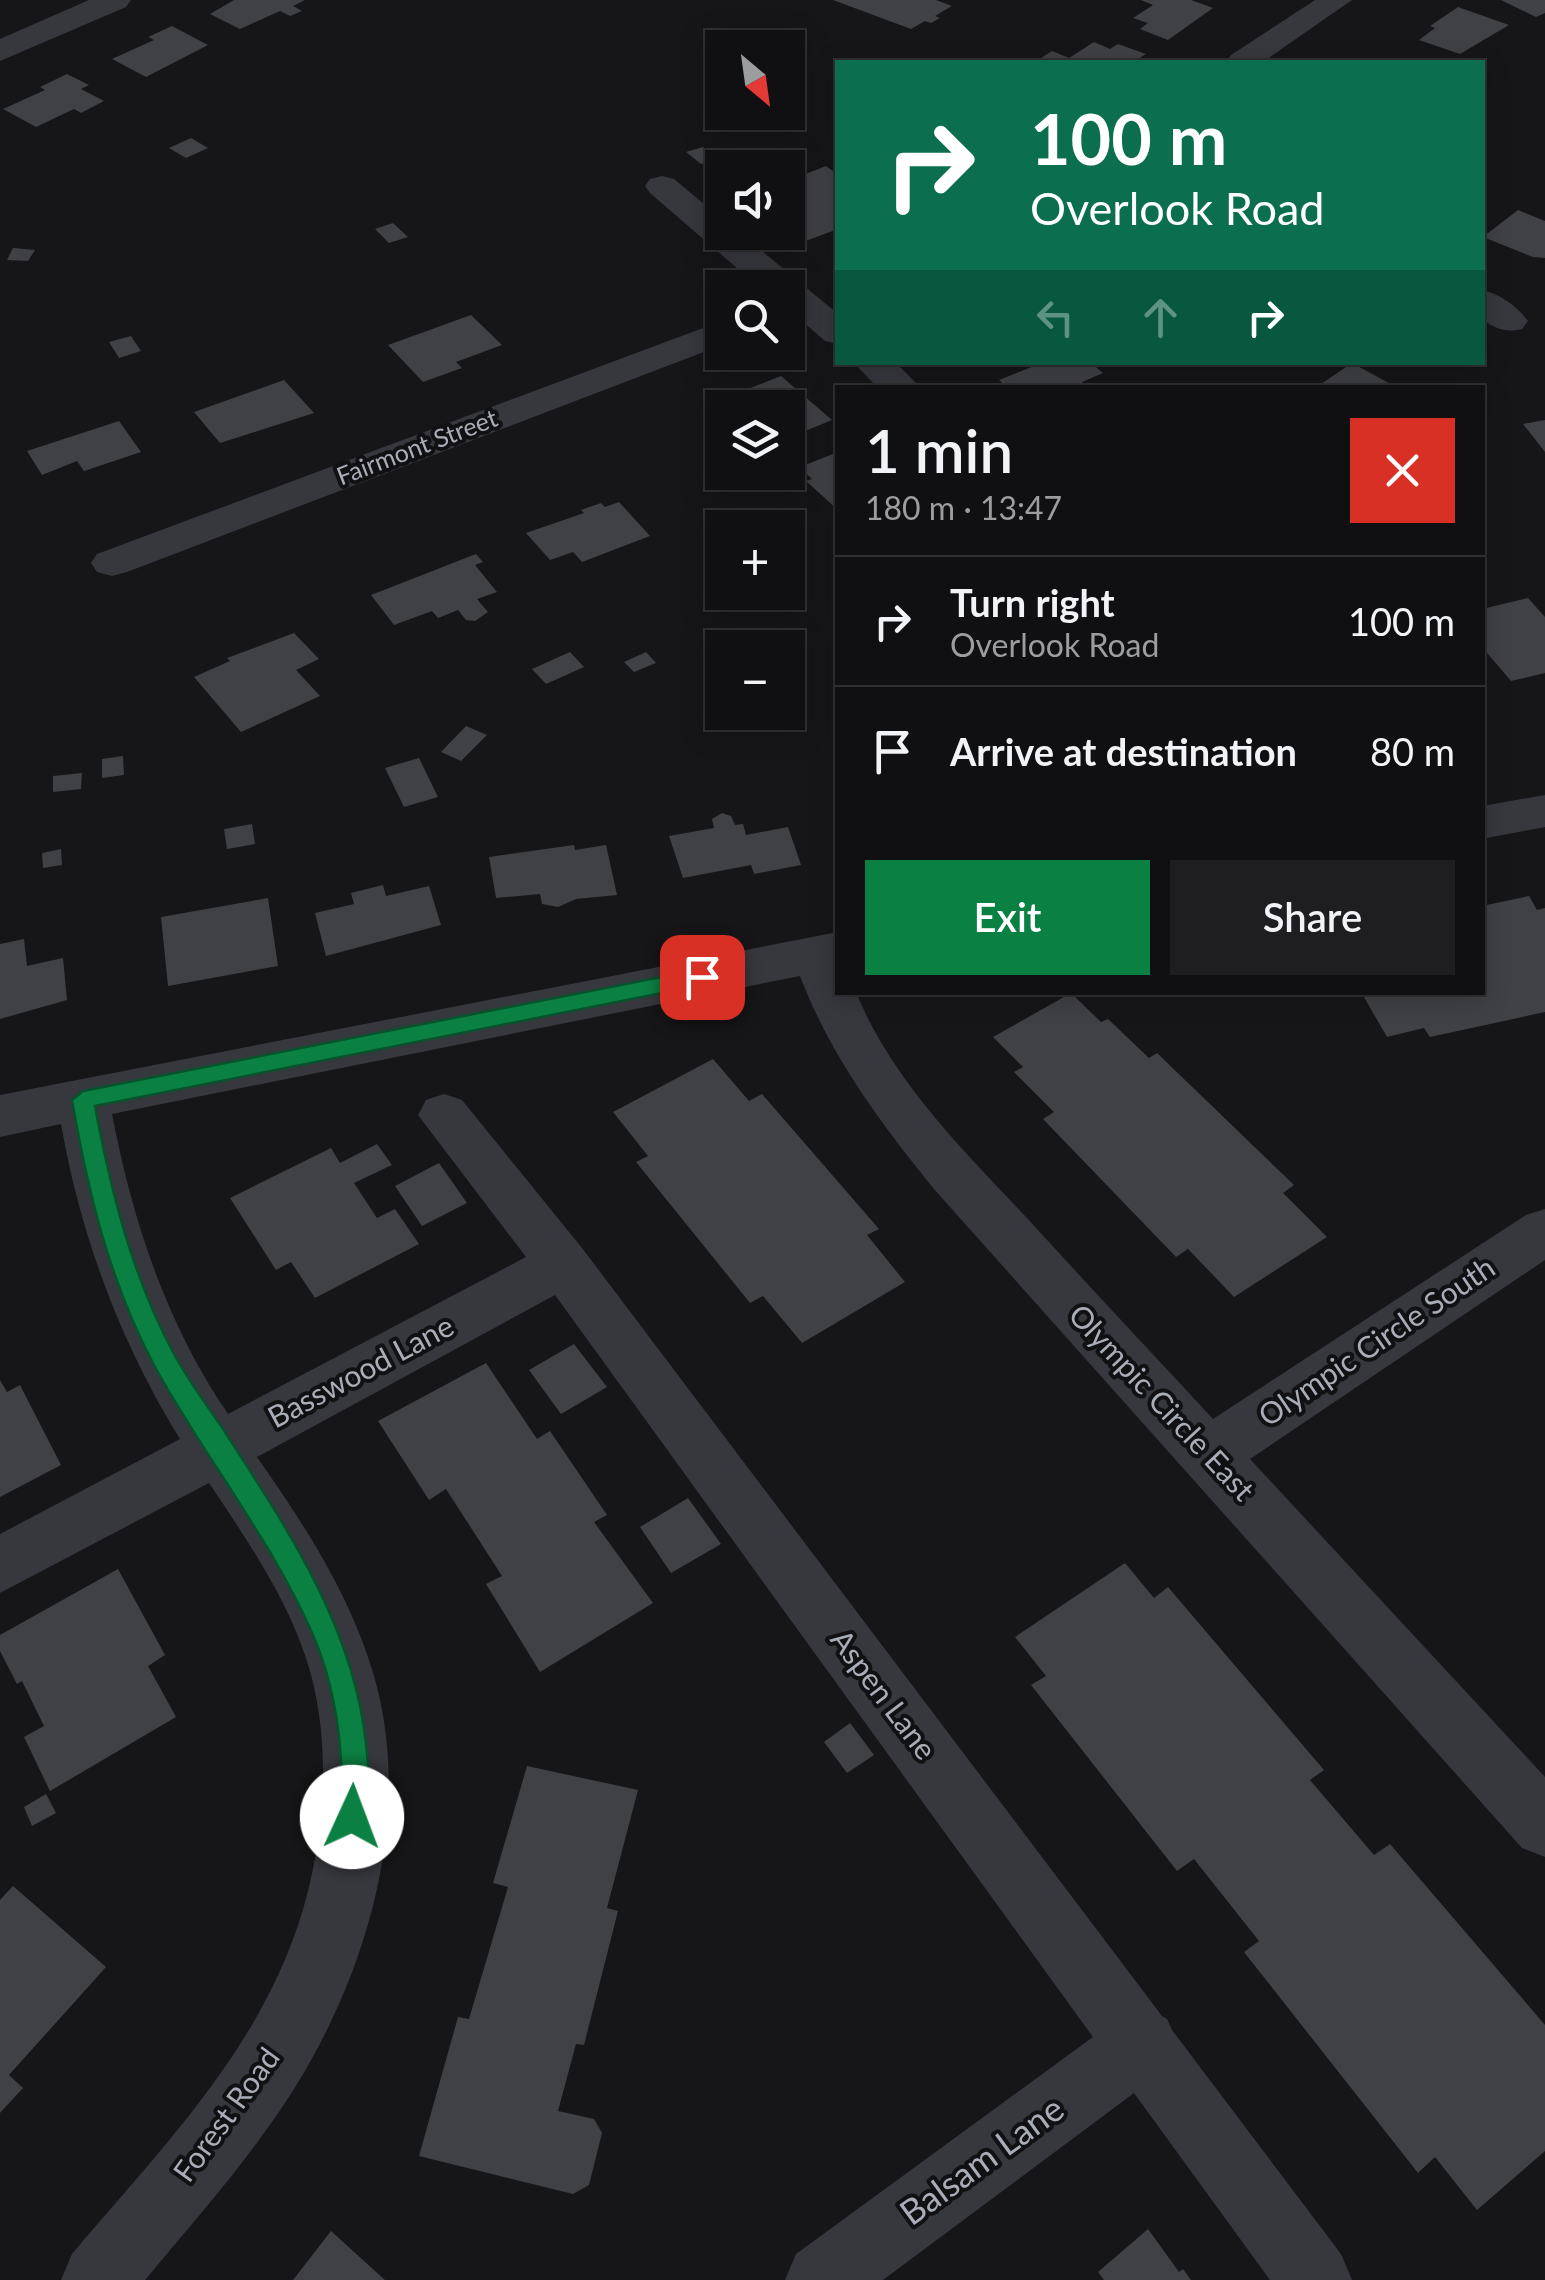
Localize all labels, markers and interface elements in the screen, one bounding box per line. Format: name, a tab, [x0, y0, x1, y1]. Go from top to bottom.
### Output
north arrow	[705, 30, 805, 130]
map controls	[705, 30, 805, 730]
text: 100 m	[1030, 96, 1227, 180]
icon: right	[865, 100, 995, 230]
button: sound	[705, 150, 805, 250]
text: Overlook Road	[1030, 181, 1325, 235]
button: search	[705, 270, 805, 370]
icon: left	[1028, 290, 1083, 345]
icon: ahead	[1133, 290, 1188, 345]
icon: right	[1238, 290, 1293, 345]
button: layers	[705, 390, 805, 490]
street label: Fairmont Street	[332, 402, 501, 490]
text: 1 min	[865, 414, 1013, 486]
button: close	[1350, 418, 1455, 523]
text: 180 m · 13:47	[865, 488, 1062, 527]
button: +	[705, 510, 805, 610]
text: Turn right	[950, 579, 1115, 625]
icon: right	[865, 594, 920, 649]
text: 100 m	[1348, 598, 1455, 644]
text: Overlook Road	[950, 625, 1159, 664]
button: −	[705, 630, 805, 730]
icon: arrive	[865, 724, 920, 779]
text: Arrive at destination	[950, 728, 1297, 774]
text: 80 m	[1370, 728, 1455, 774]
button: Exit	[865, 860, 1150, 975]
button: Share	[1170, 860, 1455, 975]
pin	[660, 935, 745, 1020]
icon: arrive	[675, 950, 730, 1005]
street label: Olympic Circle South	[1251, 1248, 1501, 1433]
street label: Olympic Circle East	[1062, 1296, 1263, 1507]
street label: Basswood Lane	[261, 1306, 459, 1434]
street label: Aspen Lane	[824, 1622, 945, 1766]
position arrow	[300, 1765, 404, 1869]
street label: Forest Road	[165, 2040, 286, 2188]
street label: Balsam Lane	[891, 2086, 1071, 2233]

